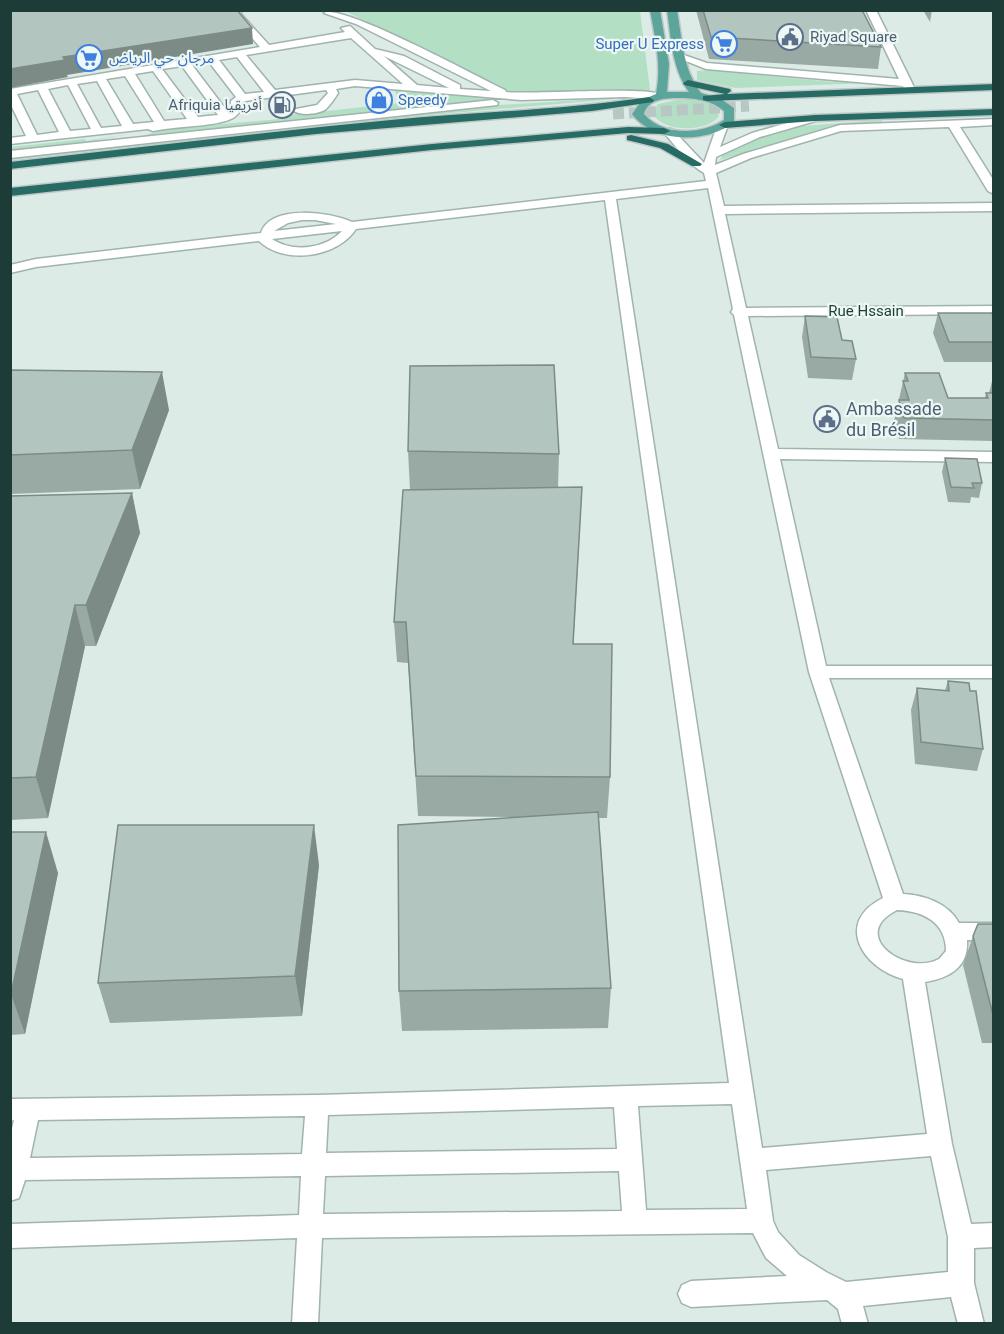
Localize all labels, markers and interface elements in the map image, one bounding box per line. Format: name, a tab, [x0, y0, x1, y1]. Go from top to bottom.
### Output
public building icon: Riyad Square	[775, 22, 805, 52]
place label: Riyad Square	[810, 28, 897, 46]
supermarket icon: Super U Express	[709, 29, 739, 59]
place label: Super U Express	[595, 35, 704, 53]
supermarket icon: مرجان حي الرياض	[74, 43, 104, 73]
place label: مرجان حي الرياض	[109, 49, 214, 69]
shop icon: Speedy	[364, 85, 394, 115]
fuel station icon: Afriquia أفريقيا	[267, 90, 297, 120]
place label: Speedy	[398, 91, 447, 109]
place label: Afriquia أفريقيا	[168, 96, 262, 114]
street label: Rue Hssain	[828, 302, 904, 320]
place label: Ambassade du Brésil	[846, 398, 942, 440]
public building icon: Ambassade du Brésil	[812, 404, 842, 434]

